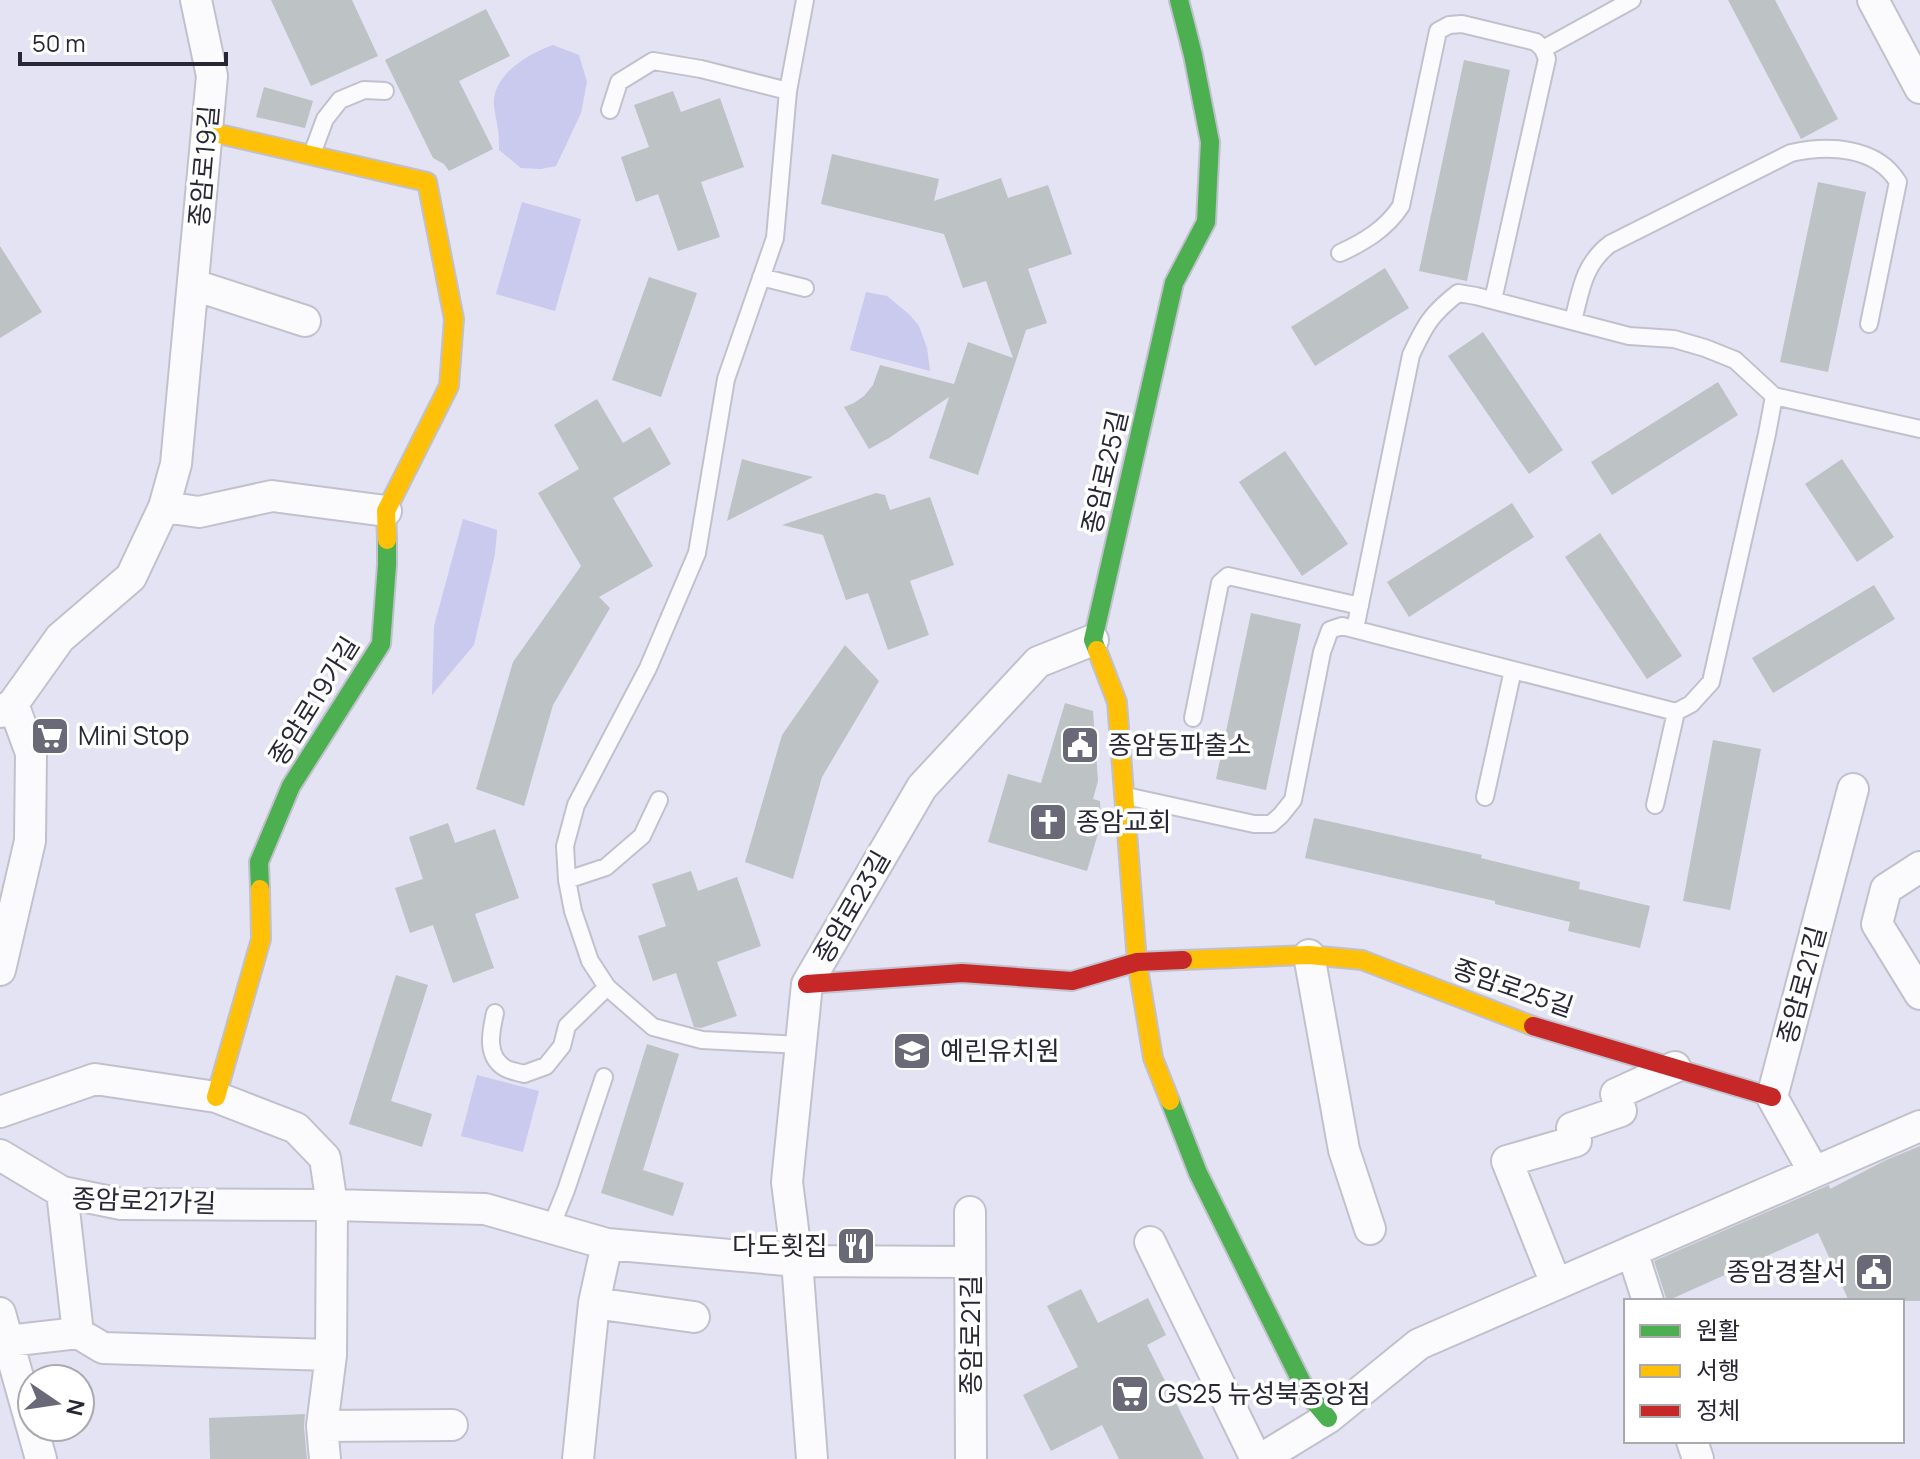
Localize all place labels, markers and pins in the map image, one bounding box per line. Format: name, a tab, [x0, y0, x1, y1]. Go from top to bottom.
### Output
supermarket icon: Mini Stop	[29, 715, 71, 757]
place label: Mini Stop	[78, 717, 189, 753]
public building icon: 종암동파출소	[1059, 724, 1101, 766]
place label: 종암동파출소	[1108, 726, 1252, 762]
church icon: 종암교회	[1027, 801, 1069, 843]
place label: 종암교회	[1076, 803, 1172, 839]
school or university icon: 예린유치원	[891, 1030, 933, 1072]
place label: 예린유치원	[940, 1032, 1060, 1068]
restaurant icon: 다도횟집	[835, 1225, 877, 1267]
place label: 다도횟집	[732, 1227, 828, 1263]
public building icon: 종암경찰서	[1853, 1251, 1895, 1293]
place label: 종암경찰서	[1726, 1253, 1846, 1289]
supermarket icon: GS25 뉴성북중앙점	[1109, 1373, 1151, 1415]
place label: GS25 뉴성북중앙점	[1158, 1375, 1371, 1411]

